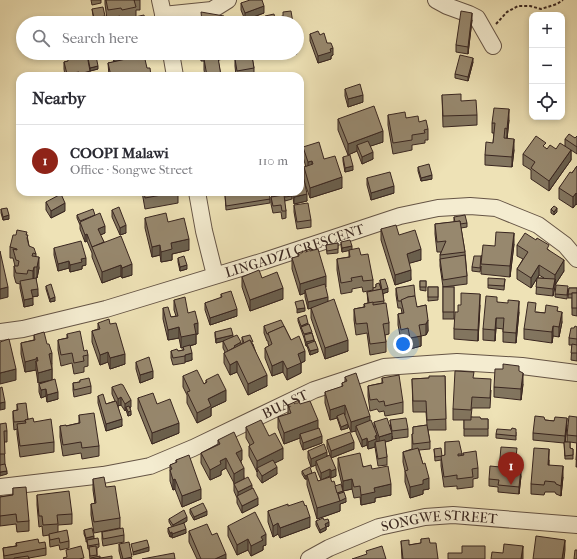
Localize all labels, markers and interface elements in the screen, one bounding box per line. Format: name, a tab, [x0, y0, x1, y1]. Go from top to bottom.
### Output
map controls	[529, 12, 565, 120]
button: +	[529, 12, 565, 48]
search box	[16, 16, 304, 60]
icon: search	[30, 27, 52, 49]
text: Search here	[62, 29, 138, 47]
button: −	[529, 48, 565, 84]
button: locate	[529, 84, 565, 120]
text: Nearby	[32, 88, 86, 108]
text: COOPI Malawi	[70, 144, 169, 162]
text: 1	[43, 153, 47, 168]
text: 110 m	[258, 153, 288, 168]
text: Office · Songwe Street	[70, 162, 193, 177]
street label: LINGADZI CRESCENT	[223, 220, 367, 281]
your location	[393, 334, 413, 354]
street label: BUA ST	[259, 386, 311, 423]
pin: 1	[498, 452, 524, 485]
street label: SONGWE STREET	[380, 507, 498, 535]

